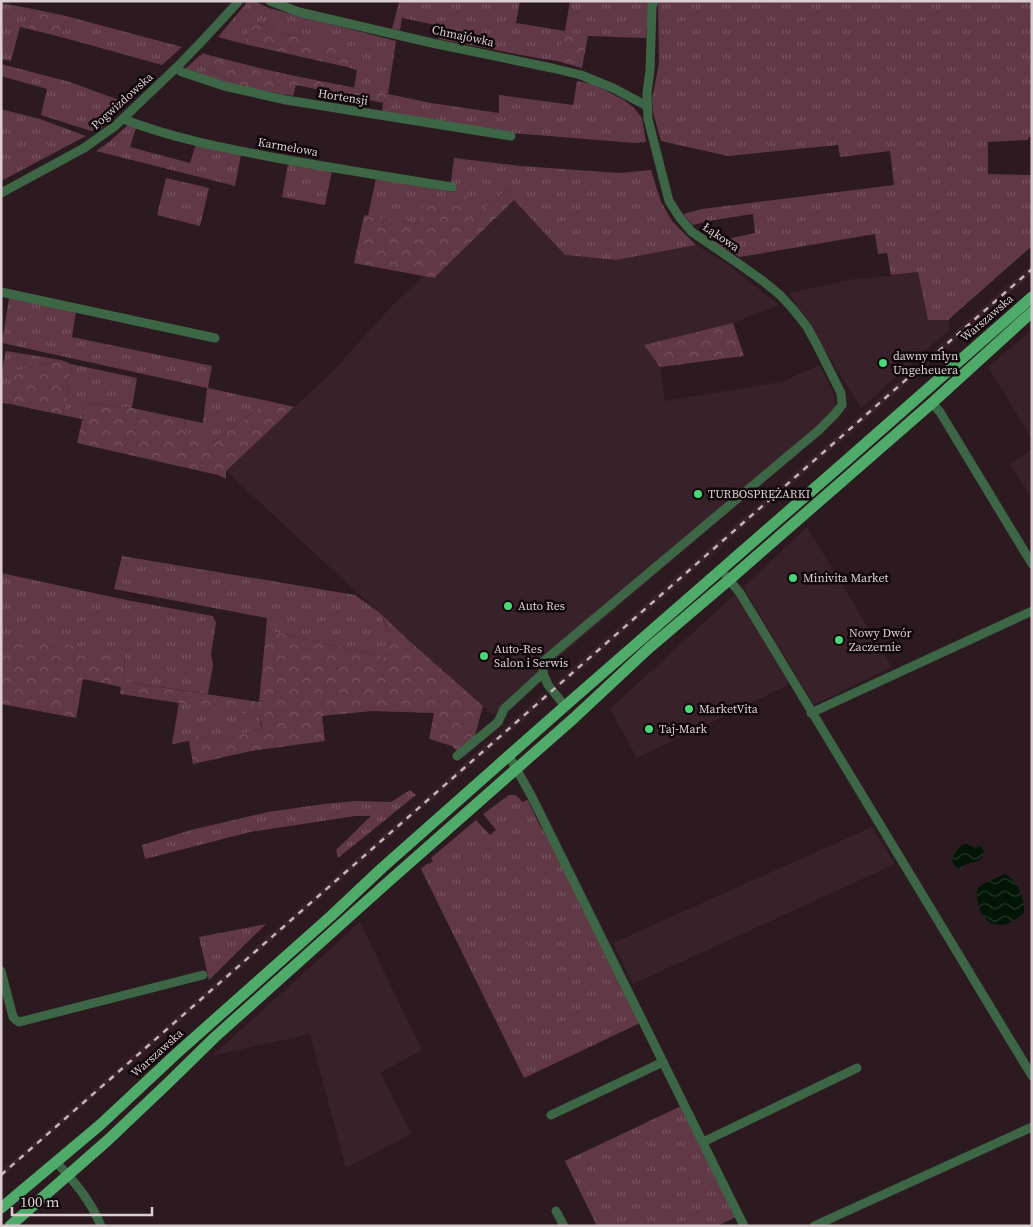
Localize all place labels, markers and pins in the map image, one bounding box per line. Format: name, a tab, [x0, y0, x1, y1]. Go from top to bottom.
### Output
place label: dawny młyn Ungeheuera	[893, 348, 959, 378]
marker: dawny młyn Ungeheuera	[877, 357, 889, 369]
place label: TURBOSPRĘŻARKI	[708, 486, 810, 502]
marker: TURBOSPRĘŻARKI	[692, 488, 704, 500]
place label: Minivita Market	[803, 570, 889, 586]
marker: Minivita Market	[787, 572, 799, 584]
place label: Auto Res	[518, 598, 565, 614]
marker: Auto Res	[502, 600, 514, 612]
place label: Nowy Dwór Zaczernie	[849, 625, 912, 655]
marker: Nowy Dwór Zaczernie	[833, 634, 845, 646]
place label: Auto-Res Salon i Serwis	[494, 641, 568, 671]
marker: Auto-Res Salon i Serwis	[478, 650, 490, 662]
place label: MarketVita	[699, 701, 759, 717]
marker: MarketVita	[683, 703, 695, 715]
place label: Taj-Mark	[659, 721, 707, 737]
marker: Taj-Mark	[643, 723, 655, 735]

